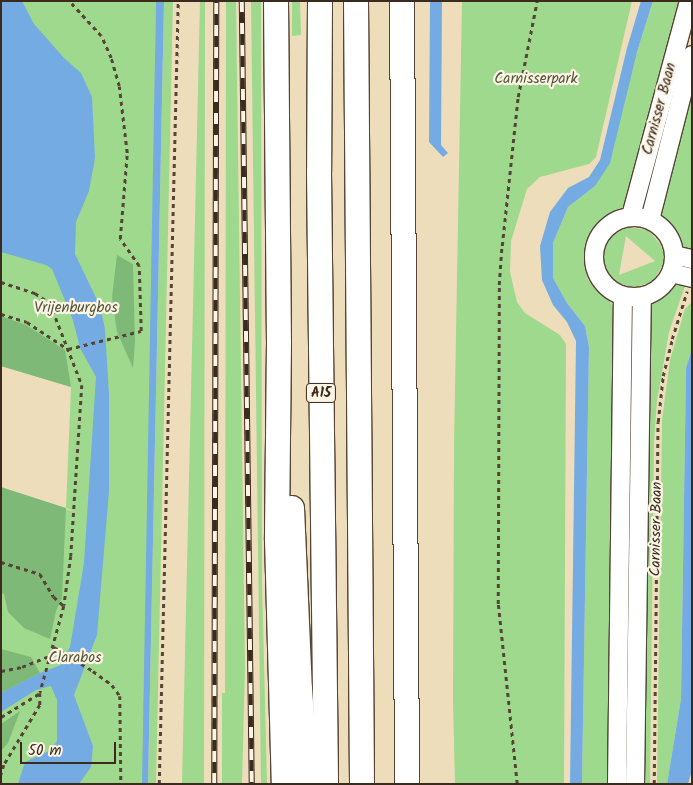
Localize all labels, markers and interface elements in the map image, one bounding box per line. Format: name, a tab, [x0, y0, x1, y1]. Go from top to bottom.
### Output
street label: Carnisser Baan	[639, 61, 681, 157]
park label: Carnisserpark	[494, 71, 578, 89]
park label: Vrijenburgbos	[34, 300, 118, 318]
road number: A15	[305, 382, 337, 404]
street label: Carnisser Baan	[647, 482, 667, 576]
park label: Clarabos	[49, 650, 101, 668]
scale bar	[22, 732, 119, 764]
text: 50 m	[28, 739, 62, 763]

